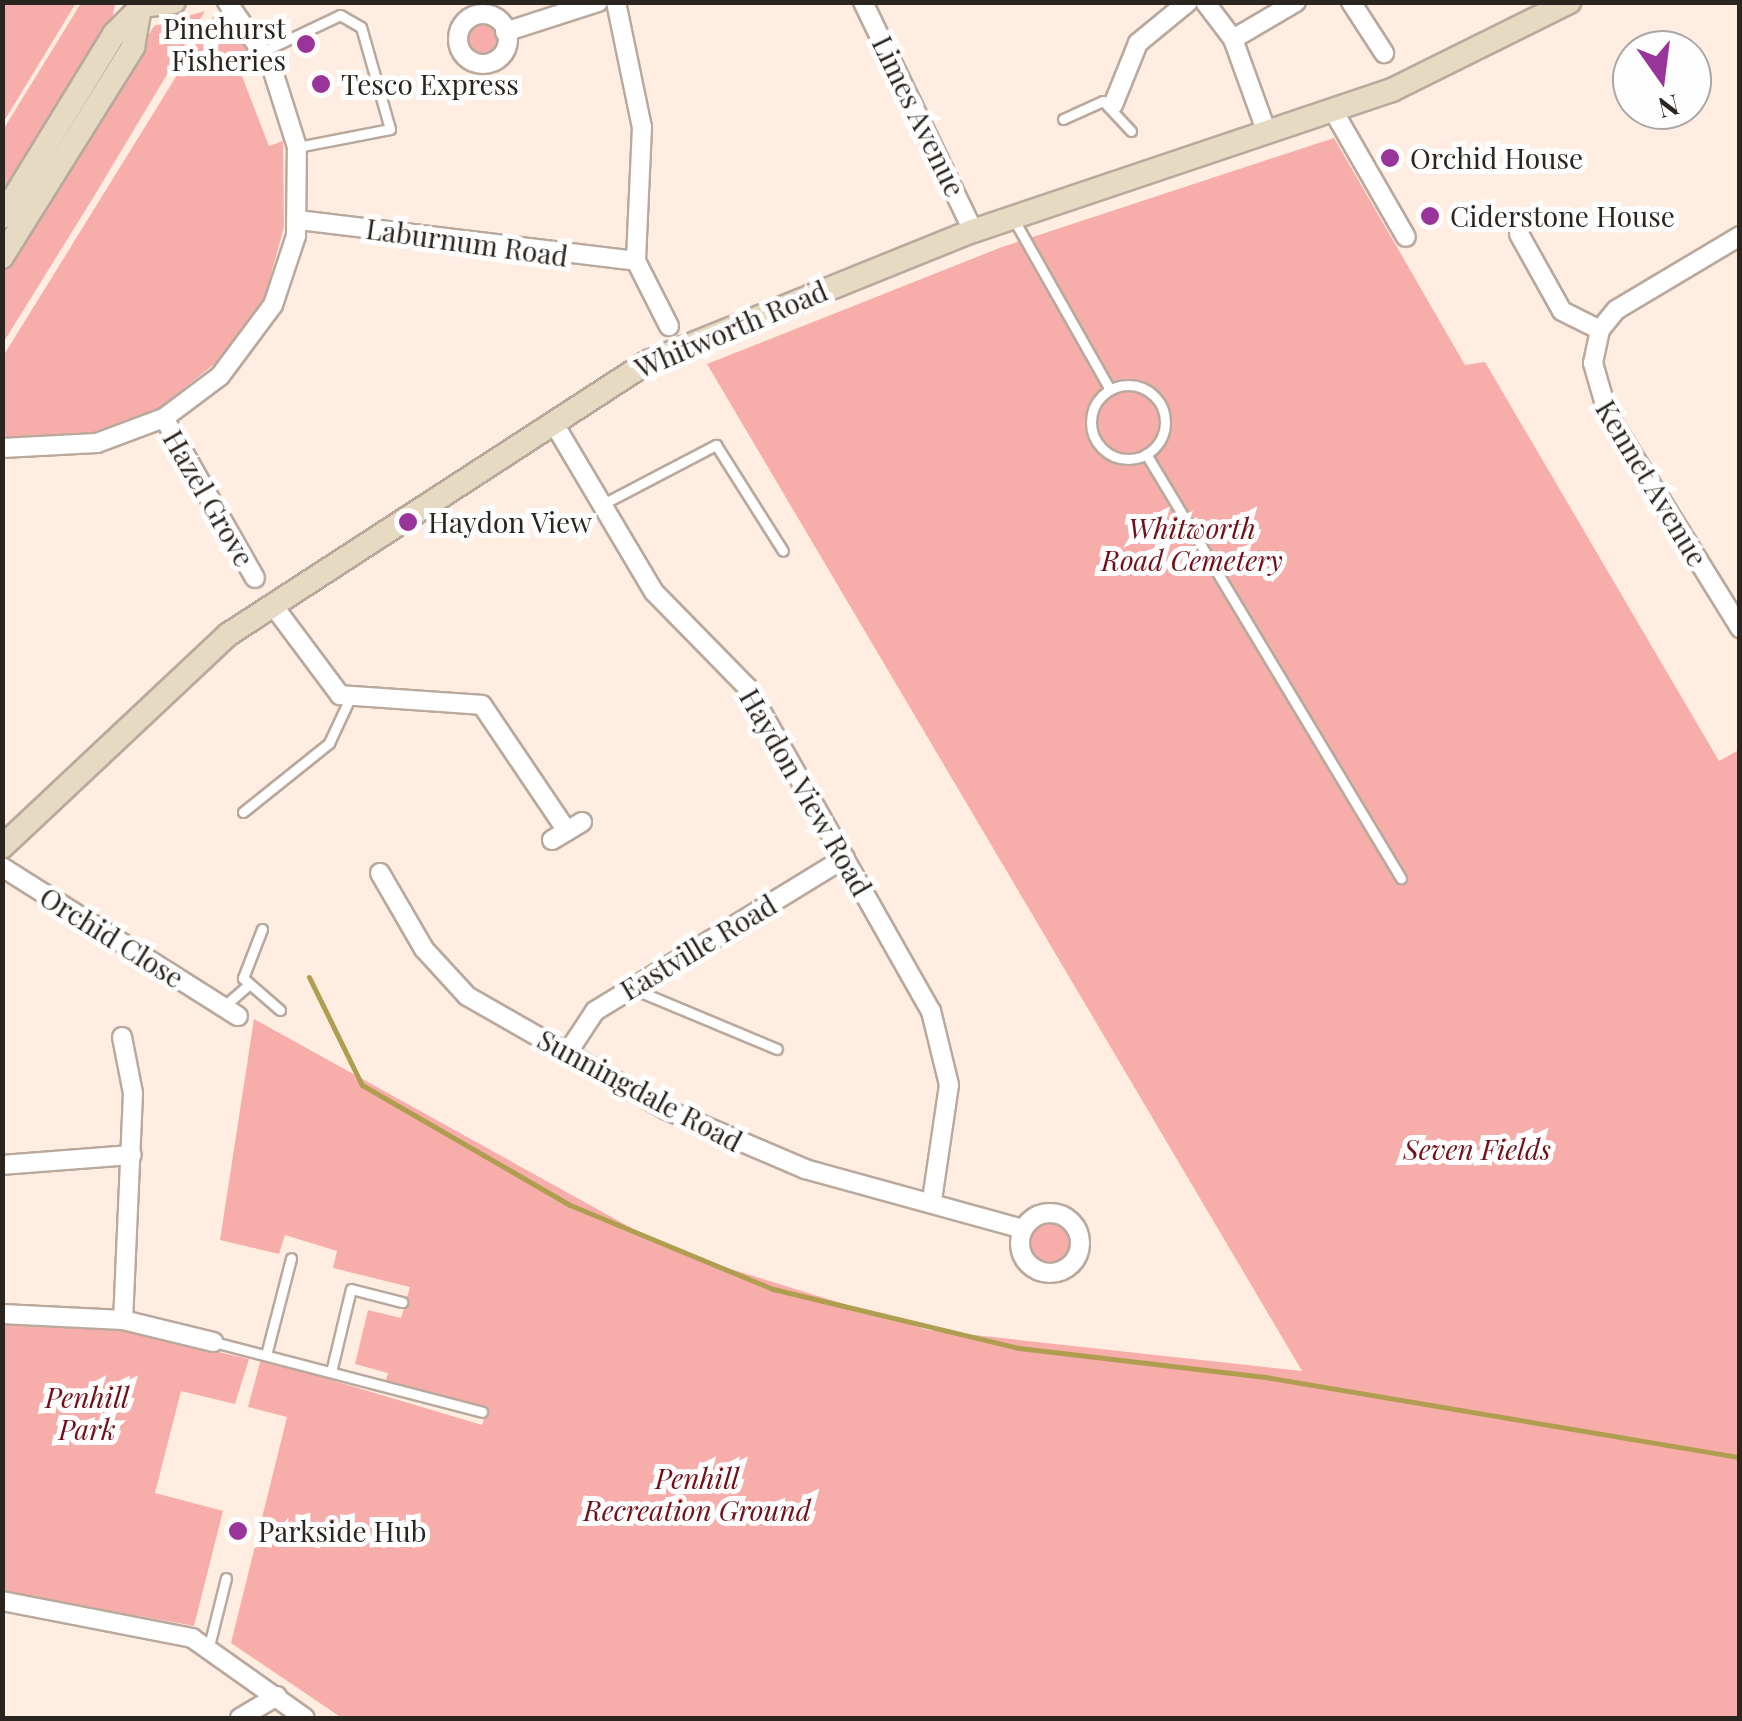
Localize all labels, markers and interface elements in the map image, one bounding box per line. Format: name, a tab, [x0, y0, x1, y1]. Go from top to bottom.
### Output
place label: Pinehurst Fisheries	[163, 11, 286, 77]
street label: Limes Avenue	[865, 30, 973, 202]
north arrow	[1612, 30, 1712, 130]
marker: Pinehurst Fisheries	[295, 33, 317, 55]
place label: Tesco Express	[341, 67, 519, 101]
marker: Tesco Express	[310, 73, 332, 95]
text: N	[1655, 87, 1683, 128]
place label: Orchid House	[1410, 141, 1583, 175]
marker: Orchid House	[1379, 147, 1401, 169]
place label: Ciderstone House	[1450, 199, 1675, 233]
marker: Ciderstone House	[1419, 205, 1441, 227]
street label: Laburnum Road	[364, 211, 570, 273]
street label: Whitworth Road	[630, 273, 832, 385]
street label: Kennet Avenue	[1589, 393, 1715, 573]
street label: Hazel Grove	[156, 424, 262, 572]
place label: Haydon View	[428, 505, 593, 539]
marker: Haydon View	[397, 511, 419, 533]
park label: Whitworth Road Cemetery	[1101, 511, 1283, 577]
street label: Haydon View Road	[733, 682, 879, 902]
street label: Orchid Close	[34, 880, 190, 994]
street label: Eastville Road	[614, 887, 782, 1007]
street label: Sunningdale Road	[532, 1022, 748, 1158]
park label: Seven Fields	[1403, 1132, 1551, 1166]
park label: Penhill Park	[45, 1380, 129, 1446]
park label: Penhill Recreation Ground	[583, 1461, 811, 1527]
place label: Parkside Hub	[258, 1514, 426, 1548]
marker: Parkside Hub	[227, 1520, 249, 1542]

